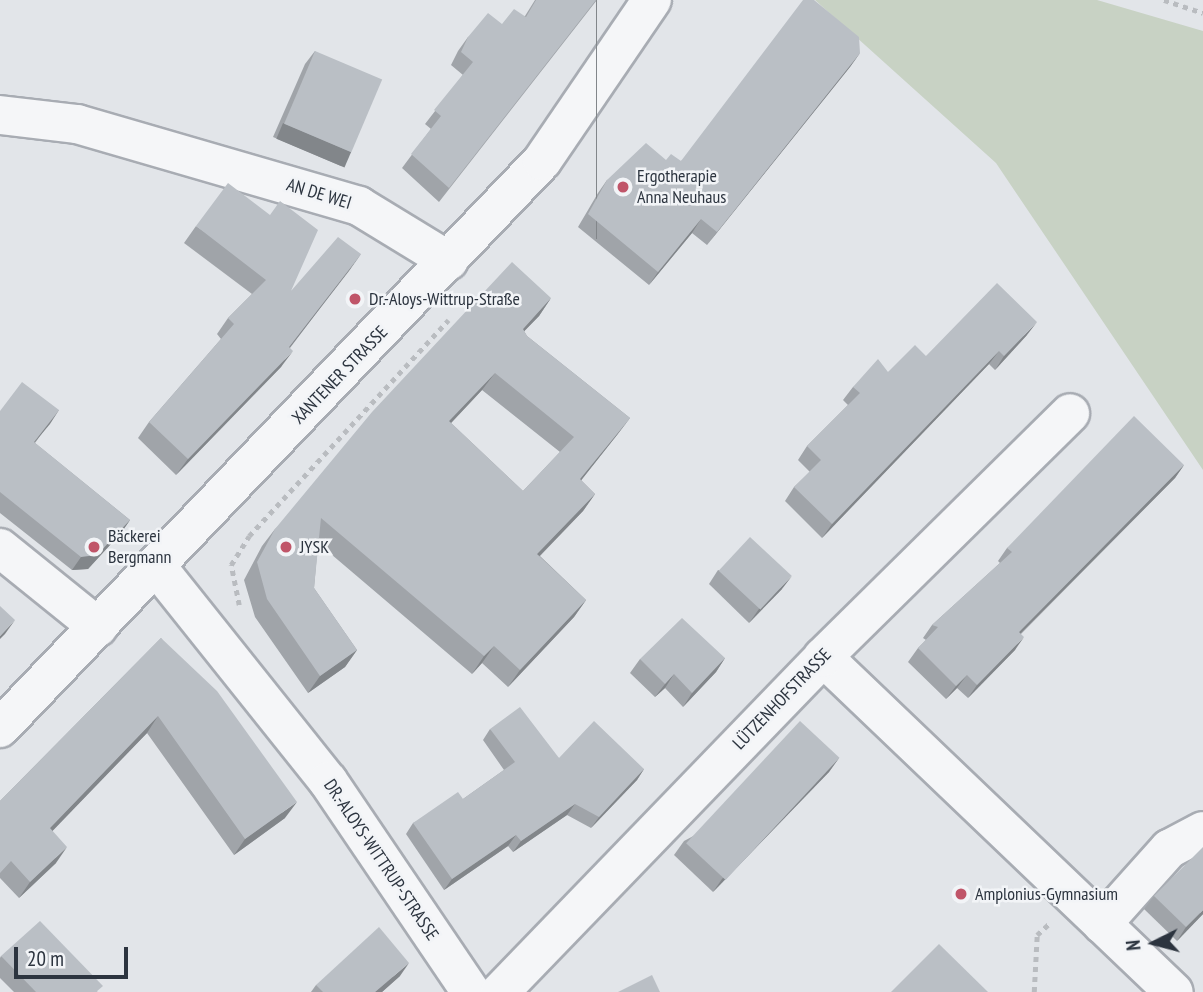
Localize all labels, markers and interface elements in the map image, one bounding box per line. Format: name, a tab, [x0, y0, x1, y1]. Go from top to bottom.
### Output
place label: Ergotherapie Anna Neuhaus	[637, 166, 726, 208]
street label: AN DE WEI	[284, 174, 354, 214]
marker: Ergotherapie Anna Neuhaus	[615, 179, 631, 195]
place label: Dr.-Aloys-Wittrup-Straße	[369, 288, 520, 310]
marker: Dr.-Aloys-Wittrup-Straße	[347, 291, 363, 307]
street label: XANTENER STRASSE	[288, 321, 392, 429]
place label: Bäckerei Bergmann	[108, 526, 171, 568]
place label: JYSK	[300, 536, 329, 558]
marker: Bäckerei Bergmann	[86, 539, 102, 555]
marker: JYSK	[278, 539, 294, 555]
street label: LÜTZENHOFSTRASSE	[728, 644, 836, 754]
street label: DR.-ALOYS-WITTRUP-STRASSE	[319, 775, 443, 945]
place label: Amplonius-Gymnasium	[975, 883, 1118, 905]
marker: Amplonius-Gymnasium	[953, 886, 969, 902]
north arrow	[1119, 908, 1189, 978]
scale bar	[18, 932, 131, 976]
text: N	[1121, 939, 1146, 952]
text: 20 m	[27, 945, 64, 972]

